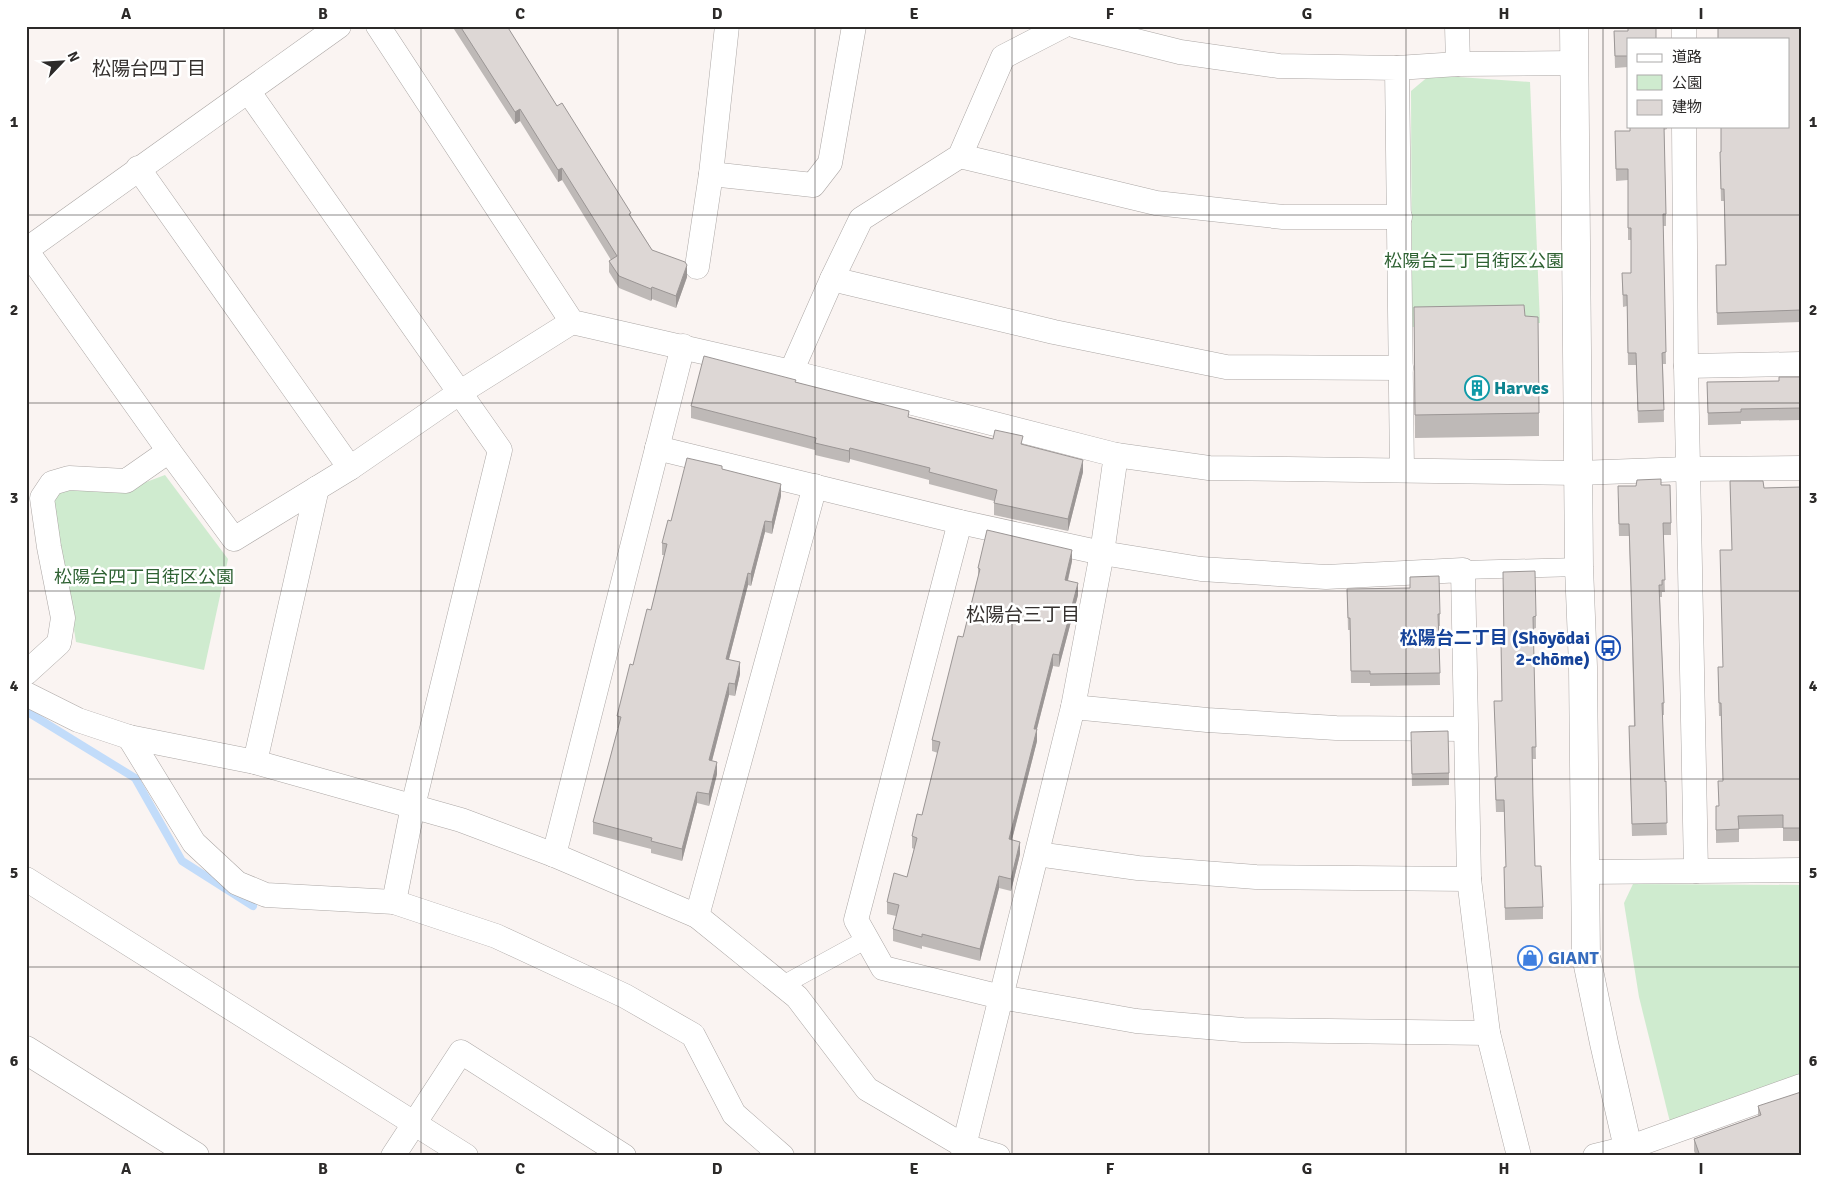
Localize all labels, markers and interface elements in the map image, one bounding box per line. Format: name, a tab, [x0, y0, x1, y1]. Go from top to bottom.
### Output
text: A	[121, 4, 132, 24]
text: B	[318, 4, 328, 24]
text: C	[515, 4, 525, 24]
text: D	[712, 4, 723, 24]
text: E	[909, 4, 919, 24]
text: F	[1106, 4, 1115, 24]
text: G	[1302, 4, 1312, 24]
text: H	[1499, 4, 1509, 24]
text: I	[1698, 4, 1704, 24]
north arrow	[38, 38, 88, 88]
legend	[1627, 38, 1790, 128]
text: 道路	[1672, 48, 1702, 66]
text: N	[64, 49, 83, 65]
district label: 松陽台四丁目	[92, 57, 206, 81]
text: 公園	[1672, 74, 1702, 92]
text: 建物	[1672, 98, 1702, 116]
text: 1	[10, 112, 19, 132]
text: 1	[1809, 112, 1818, 132]
park label: 松陽台三丁目街区公園	[1384, 250, 1564, 272]
text: 2	[10, 300, 18, 320]
text: 2	[1809, 300, 1817, 320]
building icon: Harves	[1464, 375, 1490, 401]
place label: Harves	[1494, 377, 1549, 399]
text: 3	[10, 488, 18, 508]
text: 3	[1809, 488, 1817, 508]
park label: 松陽台四丁目街区公園	[54, 566, 234, 588]
district label: 松陽台三丁目	[966, 603, 1080, 627]
place label: 松陽台二丁目 (Shōyōdai 2-chōme)	[1400, 627, 1590, 670]
bus stop icon: 松陽台二丁目 (Shōyōdai 2-chōme)	[1595, 635, 1621, 661]
text: 4	[10, 676, 19, 696]
text: 4	[1809, 676, 1818, 696]
text: 5	[10, 863, 18, 883]
text: 5	[1809, 863, 1817, 883]
shop icon: GIANT	[1517, 945, 1543, 971]
place label: GIANT	[1548, 947, 1599, 969]
text: 6	[10, 1051, 19, 1071]
text: 6	[1809, 1051, 1818, 1071]
text: A	[121, 1159, 132, 1179]
text: B	[318, 1159, 328, 1179]
text: C	[515, 1159, 525, 1179]
text: D	[712, 1159, 723, 1179]
text: E	[909, 1159, 919, 1179]
text: F	[1106, 1159, 1115, 1179]
text: G	[1302, 1159, 1312, 1179]
text: H	[1499, 1159, 1509, 1179]
text: I	[1698, 1159, 1704, 1179]

